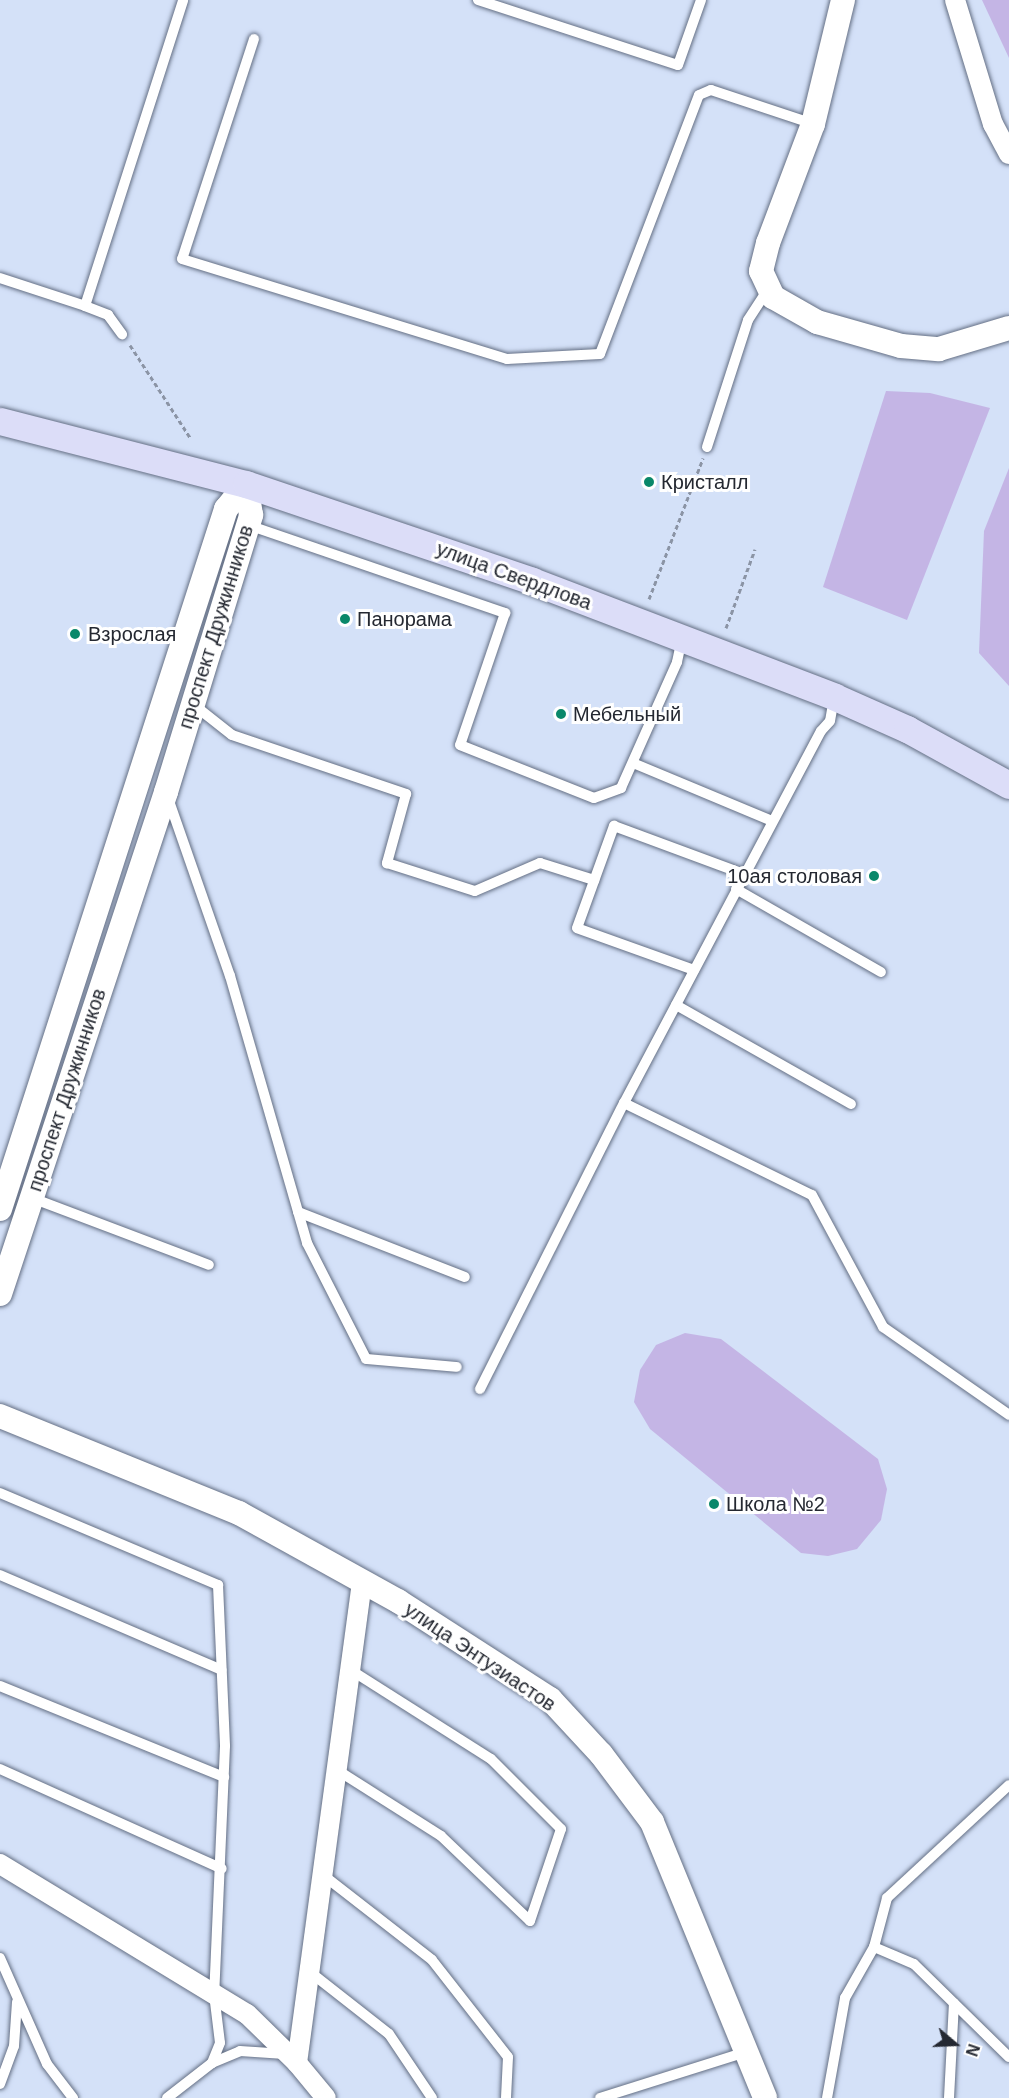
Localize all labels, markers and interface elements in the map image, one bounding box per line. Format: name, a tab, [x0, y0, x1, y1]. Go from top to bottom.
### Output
place label: Кристалл	[661, 470, 748, 494]
marker: Кристалл	[642, 475, 656, 489]
street label: проспект Дружинников	[174, 522, 258, 732]
street label: улица Свердлова	[433, 537, 595, 615]
place label: Панорама	[357, 607, 452, 631]
marker: Панорама	[338, 612, 352, 626]
place label: Взрослая	[88, 622, 176, 646]
marker: Взрослая	[66, 625, 84, 643]
place label: Мебельный	[573, 702, 681, 726]
marker: Мебельный	[554, 707, 568, 721]
place label: 10ая столовая	[727, 864, 862, 888]
marker: 10ая столовая	[867, 869, 881, 883]
street label: проспект Дружинников	[23, 986, 111, 1194]
place label: Школа №2	[726, 1492, 825, 1516]
marker: Школа №2	[707, 1497, 721, 1511]
street label: улица Энтузиастов	[400, 1597, 560, 1717]
north arrow	[925, 2014, 985, 2074]
text: N	[963, 2042, 982, 2058]

